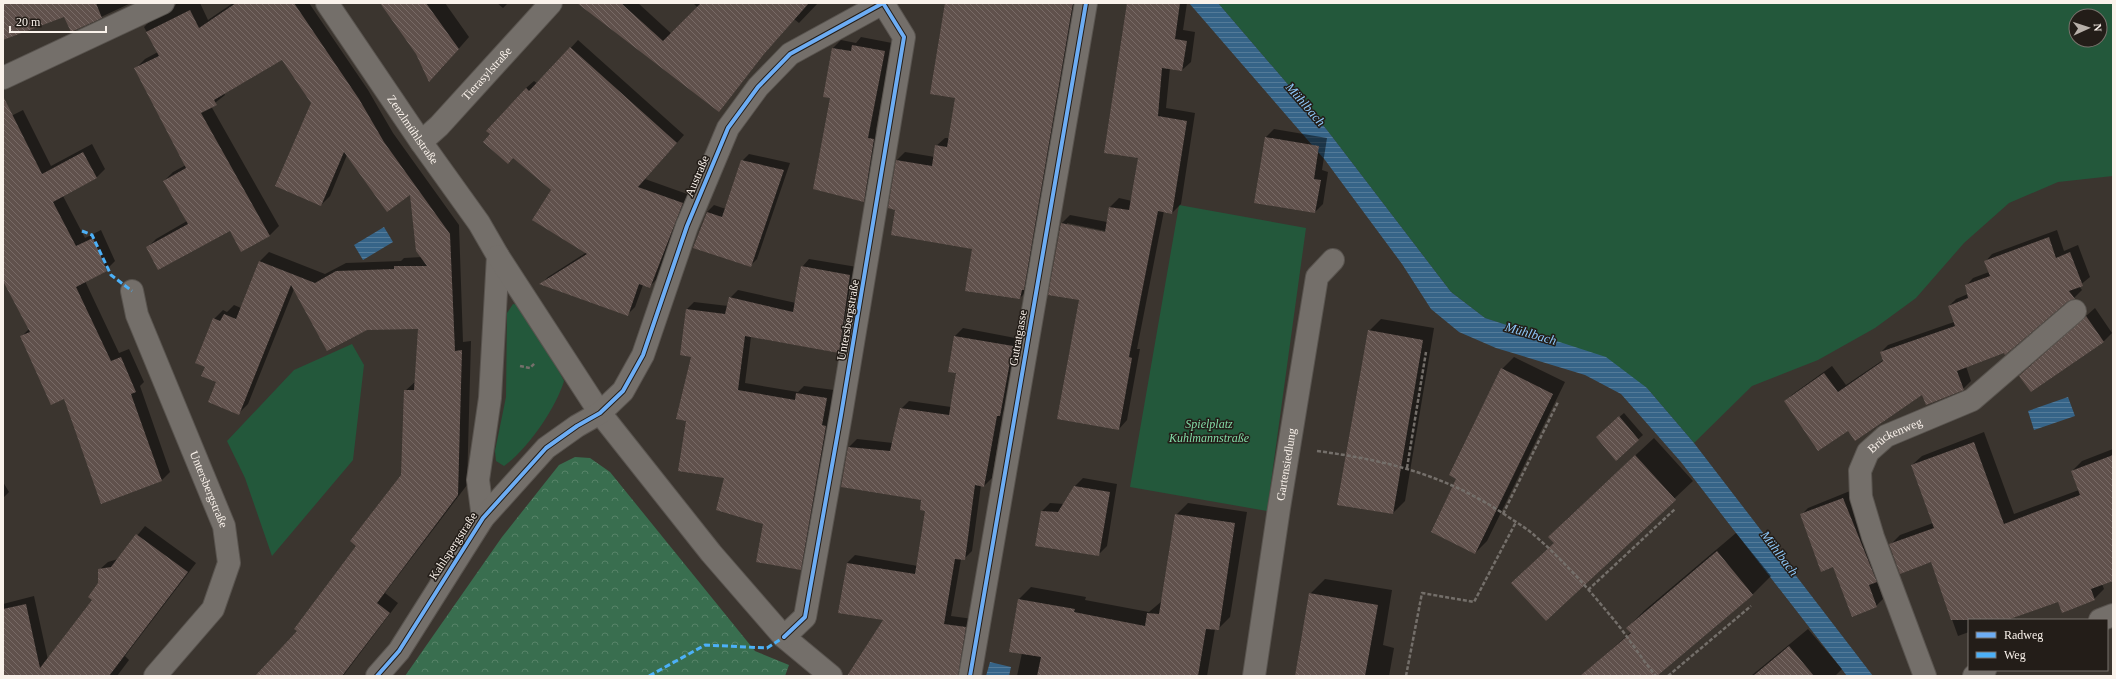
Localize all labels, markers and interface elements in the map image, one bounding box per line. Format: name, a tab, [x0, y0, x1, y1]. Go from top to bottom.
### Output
scale bar	[10, 8, 106, 34]
north arrow	[2068, 8, 2108, 48]
text: 20 m	[16, 15, 41, 29]
text: N	[2092, 23, 2104, 32]
street label: Tierasylstraße	[459, 44, 515, 103]
water label: Mühlbach	[1282, 79, 1329, 129]
street label: Zenzlmühlstraße	[384, 92, 442, 167]
street label: Austraße	[682, 153, 712, 199]
street label: Untersbergstraße	[834, 279, 862, 361]
street label: Gutratgasse	[1006, 309, 1030, 367]
water label: Mühlbach	[1502, 319, 1558, 348]
street label: Brückenweg	[1865, 415, 1924, 456]
park label: Spielplatz Kuhlmannstraße	[1168, 417, 1250, 445]
street label: Gartensiedlung	[1273, 427, 1299, 502]
street label: Untersbergstraße	[187, 449, 231, 530]
street label: Kahlspergstraße	[426, 510, 480, 582]
water label: Mühlbach	[1757, 527, 1801, 579]
legend	[1968, 619, 2108, 671]
text: Radweg	[2004, 628, 2043, 642]
text: Weg	[2004, 648, 2026, 662]

